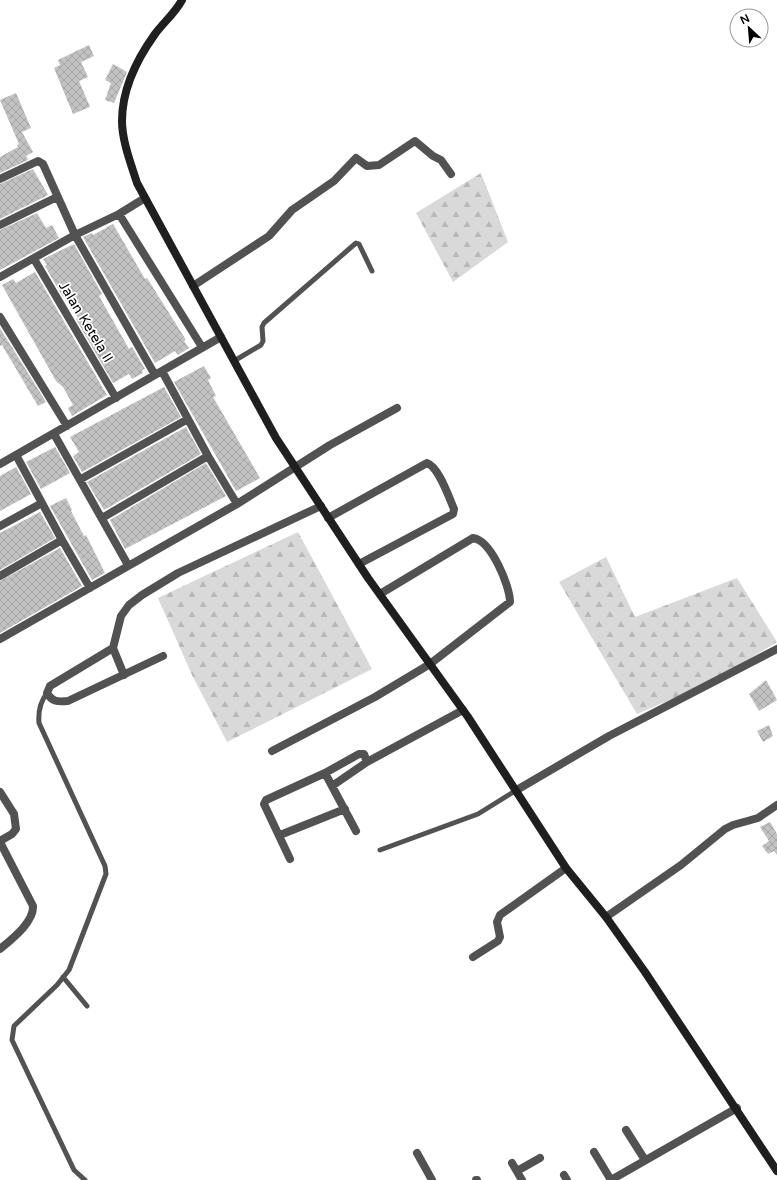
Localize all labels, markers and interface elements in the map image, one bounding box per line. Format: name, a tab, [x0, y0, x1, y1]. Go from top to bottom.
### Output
north arrow	[729, 8, 769, 48]
text: N	[738, 12, 752, 27]
street label: Jalan Ketela II	[55, 278, 117, 366]

